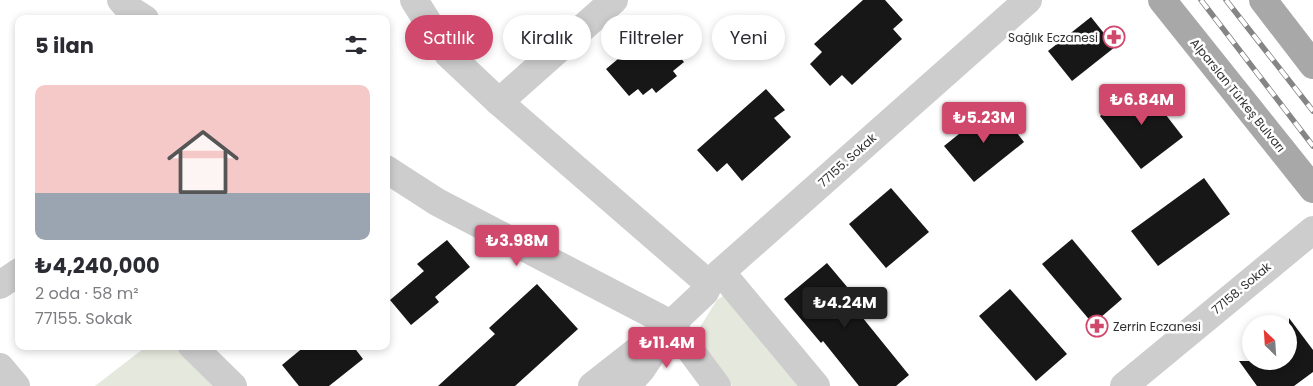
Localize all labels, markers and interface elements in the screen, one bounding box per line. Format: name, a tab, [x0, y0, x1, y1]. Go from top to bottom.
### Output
chip: Satılık	[405, 15, 493, 60]
chip: Kiralık	[503, 15, 591, 60]
chip: Filtreler	[601, 15, 702, 60]
chip: Yeni	[712, 15, 785, 60]
pharmacy icon: Sağlık Eczanesi	[1102, 25, 1126, 49]
place label: Sağlık Eczanesi	[1008, 29, 1098, 46]
text: 5 ilan	[35, 31, 94, 60]
icon: filters	[342, 31, 370, 59]
street label: Alparslan Türkeş Bulvarı	[1187, 34, 1289, 156]
pin: ₺6.84M	[1101, 84, 1183, 126]
text: ₺6.84M	[1110, 88, 1174, 111]
pin: ₺5.23M	[943, 102, 1025, 144]
text: ₺5.23M	[953, 106, 1015, 129]
icon: home	[158, 117, 248, 207]
street label: 77155. Sokak	[814, 129, 880, 191]
pin: ₺3.98M	[476, 224, 558, 267]
text: ₺3.98M	[486, 229, 548, 252]
text: ₺4,240,000	[35, 251, 160, 280]
street label: 77158. Sokak	[1208, 258, 1275, 318]
text: 2 oda · 58 m²	[35, 282, 138, 305]
pin: ₺4.24M	[804, 286, 886, 329]
text: ₺4.24M	[813, 291, 877, 314]
text: 77155. Sokak	[35, 307, 132, 330]
pharmacy icon: Zerrin Eczanesi	[1085, 314, 1109, 338]
north arrow	[1242, 315, 1298, 370]
map controls	[1242, 315, 1297, 370]
place label: Zerrin Eczanesi	[1113, 318, 1201, 335]
pin: ₺11.4M	[626, 326, 708, 369]
text: ₺11.4M	[639, 331, 695, 354]

